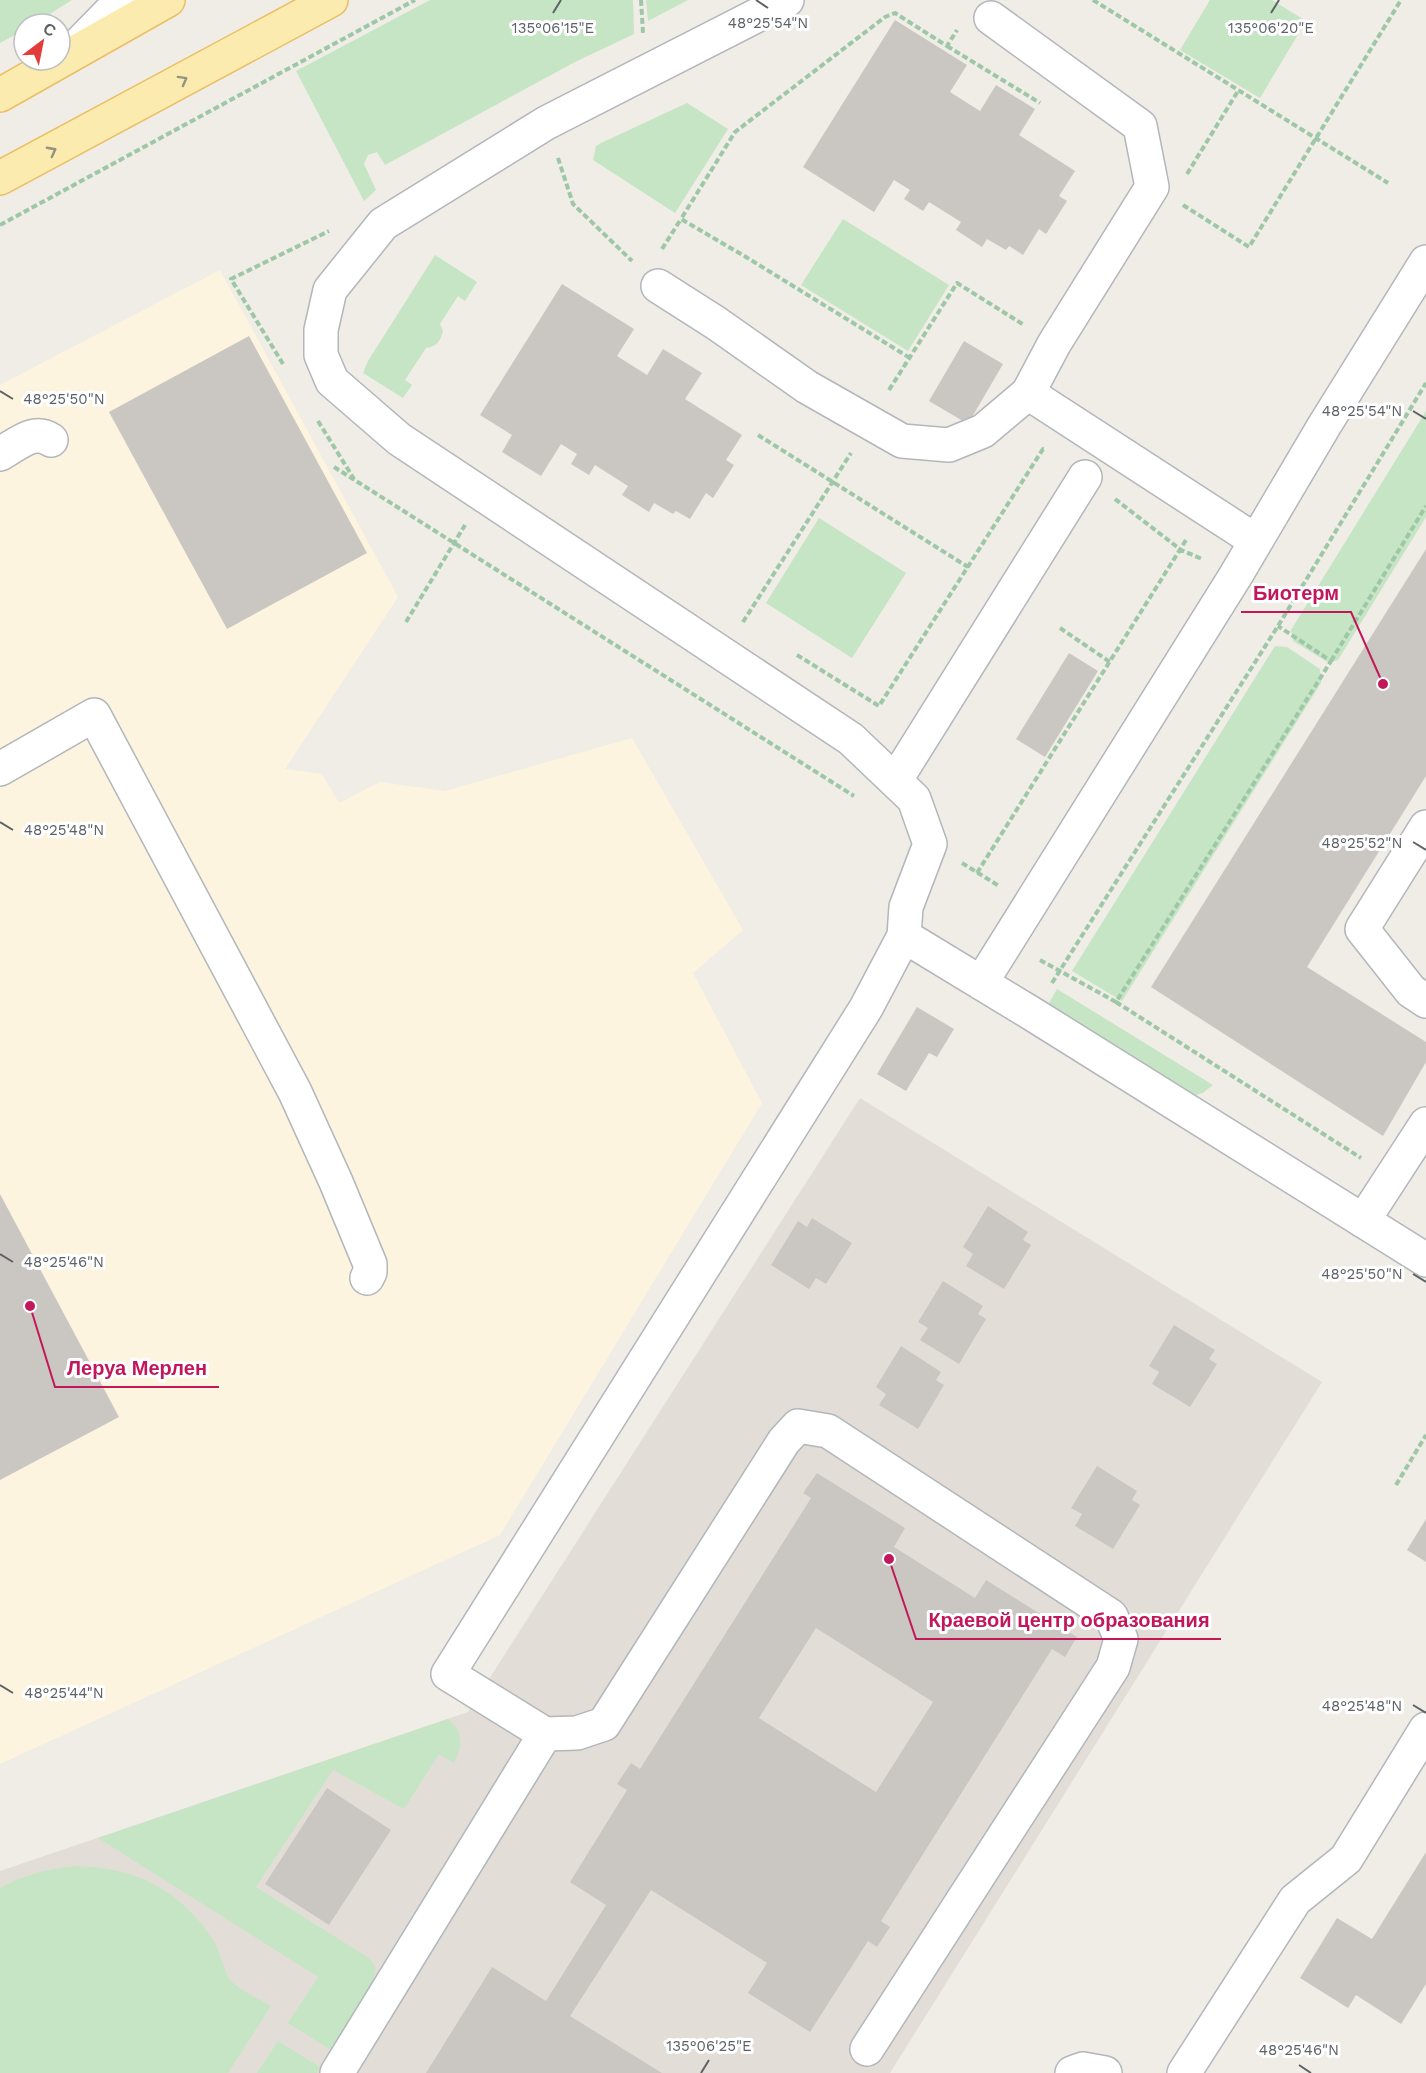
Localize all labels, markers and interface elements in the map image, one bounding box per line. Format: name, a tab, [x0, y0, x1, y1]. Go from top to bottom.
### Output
north arrow	[12, 12, 72, 72]
text: 48°25'54"N	[728, 14, 808, 32]
text: С	[40, 19, 60, 41]
text: 135°06'15"E	[512, 19, 594, 37]
text: 135°06'20"E	[1228, 19, 1314, 37]
one-way arrow	[177, 76, 187, 87]
one-way arrow	[45, 147, 56, 158]
text: 48°25'50"N	[23, 390, 105, 408]
text: 48°25'54"N	[1322, 402, 1402, 420]
callout: Биотерм	[1241, 574, 1351, 612]
text: Биотерм	[1253, 581, 1339, 605]
text: 48°25'48"N	[24, 821, 104, 839]
text: 48°25'52"N	[1322, 834, 1402, 852]
text: 48°25'46"N	[24, 1253, 104, 1271]
text: 48°25'50"N	[1321, 1265, 1403, 1283]
callout: Леруа Мерлен	[55, 1349, 219, 1387]
text: Леруа Мерлен	[67, 1356, 207, 1380]
callout: Краевой центр образования	[916, 1601, 1221, 1639]
text: Краевой центр образования	[928, 1608, 1210, 1632]
text: 48°25'44"N	[24, 1684, 104, 1702]
text: 48°25'48"N	[1322, 1697, 1402, 1715]
text: 135°06'25"E	[666, 2037, 752, 2055]
text: 48°25'46"N	[1259, 2041, 1339, 2059]

